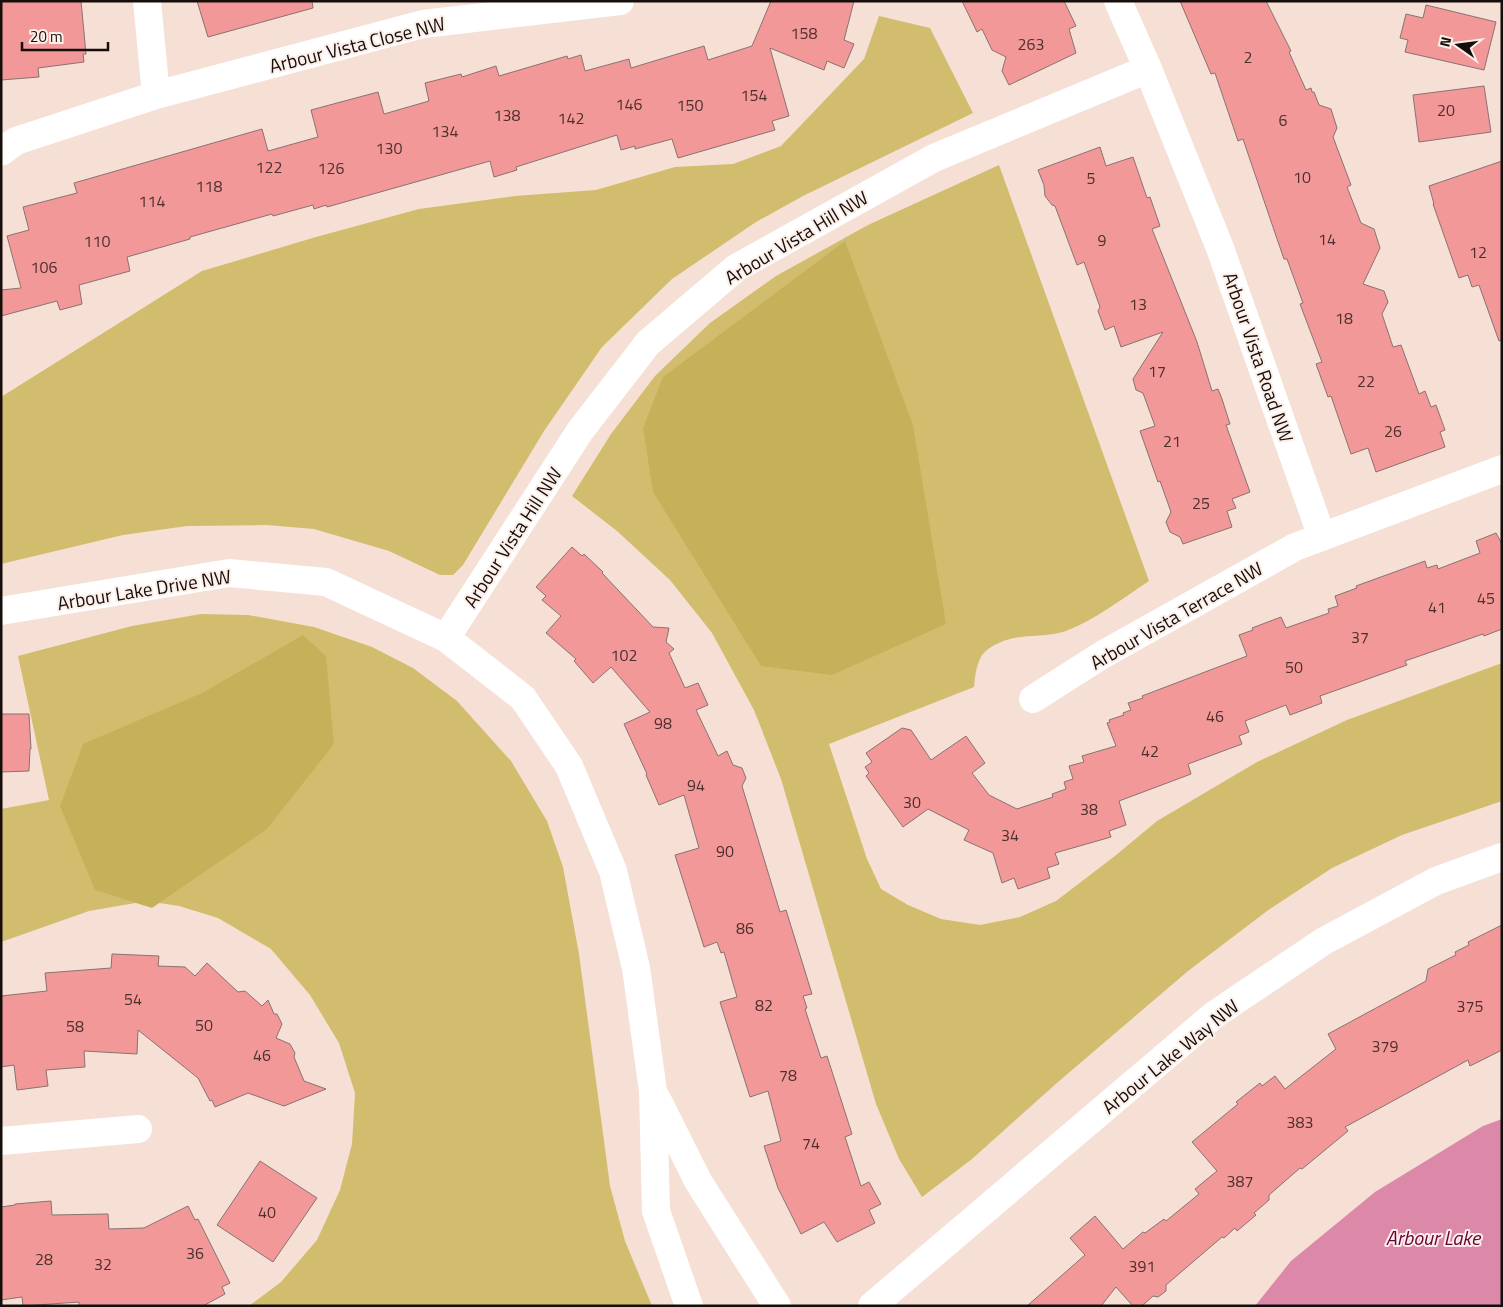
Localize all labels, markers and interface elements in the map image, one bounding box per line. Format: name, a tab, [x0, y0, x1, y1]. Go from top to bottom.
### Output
street label: Arbour Vista Close NW	[266, 8, 448, 80]
scale bar	[22, 20, 109, 52]
north arrow	[1433, 20, 1483, 70]
house number: 158	[791, 21, 817, 45]
text: 20 m	[30, 25, 63, 48]
house number: 263	[1018, 32, 1044, 56]
text: N	[1434, 34, 1456, 49]
house number: 2	[1244, 45, 1252, 69]
house number: 154	[741, 83, 767, 107]
house number: 146	[616, 92, 642, 116]
house number: 150	[677, 93, 703, 117]
house number: 20	[1437, 98, 1455, 122]
house number: 138	[494, 103, 520, 127]
house number: 142	[558, 106, 584, 130]
house number: 6	[1279, 108, 1288, 132]
house number: 134	[432, 119, 458, 143]
house number: 130	[376, 136, 402, 160]
house number: 122	[256, 155, 282, 179]
house number: 126	[318, 156, 344, 180]
house number: 10	[1293, 165, 1311, 189]
house number: 5	[1087, 166, 1096, 190]
house number: 118	[196, 174, 222, 198]
street label: Arbour Vista Hill NW	[719, 183, 873, 291]
house number: 114	[139, 189, 165, 213]
house number: 14	[1318, 227, 1336, 251]
house number: 9	[1098, 228, 1107, 252]
house number: 110	[84, 229, 110, 253]
house number: 12	[1469, 240, 1487, 264]
house number: 106	[31, 255, 57, 279]
street label: Arbour Vista Road NW	[1216, 268, 1302, 446]
house number: 13	[1129, 292, 1147, 316]
house number: 18	[1335, 306, 1353, 330]
house number: 17	[1148, 359, 1166, 383]
house number: 22	[1357, 369, 1375, 393]
house number: 26	[1384, 419, 1402, 443]
house number: 21	[1163, 429, 1181, 453]
street label: Arbour Vista Hill NW	[456, 461, 569, 613]
house number: 25	[1192, 491, 1210, 515]
street label: Arbour Vista Terrace NW	[1084, 554, 1268, 676]
street label: Arbour Lake Drive NW	[55, 561, 233, 617]
house number: 45	[1477, 586, 1495, 610]
house number: 41	[1428, 595, 1446, 619]
house number: 37	[1351, 625, 1369, 649]
house number: 102	[611, 643, 637, 667]
house number: 50	[1285, 655, 1303, 679]
house number: 46	[1206, 704, 1224, 728]
house number: 98	[654, 711, 672, 735]
house number: 42	[1141, 739, 1159, 763]
house number: 94	[687, 773, 705, 797]
house number: 30	[903, 790, 921, 814]
house number: 38	[1080, 797, 1098, 821]
house number: 34	[1001, 823, 1019, 847]
house number: 90	[716, 839, 734, 863]
house number: 86	[736, 916, 754, 940]
house number: 54	[124, 987, 142, 1011]
street label: Arbour Lake Way NW	[1095, 991, 1245, 1120]
house number: 82	[755, 993, 773, 1017]
house number: 375	[1457, 994, 1483, 1018]
house number: 50	[195, 1013, 213, 1037]
house number: 58	[66, 1014, 84, 1038]
house number: 379	[1372, 1034, 1398, 1058]
house number: 46	[253, 1043, 271, 1067]
house number: 78	[779, 1063, 797, 1087]
house number: 383	[1287, 1110, 1313, 1134]
house number: 74	[802, 1131, 820, 1155]
house number: 387	[1227, 1169, 1253, 1193]
house number: 40	[258, 1200, 276, 1224]
water label: Arbour Lake	[1386, 1222, 1482, 1253]
house number: 36	[186, 1241, 204, 1265]
house number: 28	[35, 1247, 53, 1271]
house number: 32	[94, 1252, 112, 1276]
house number: 391	[1129, 1254, 1155, 1278]

